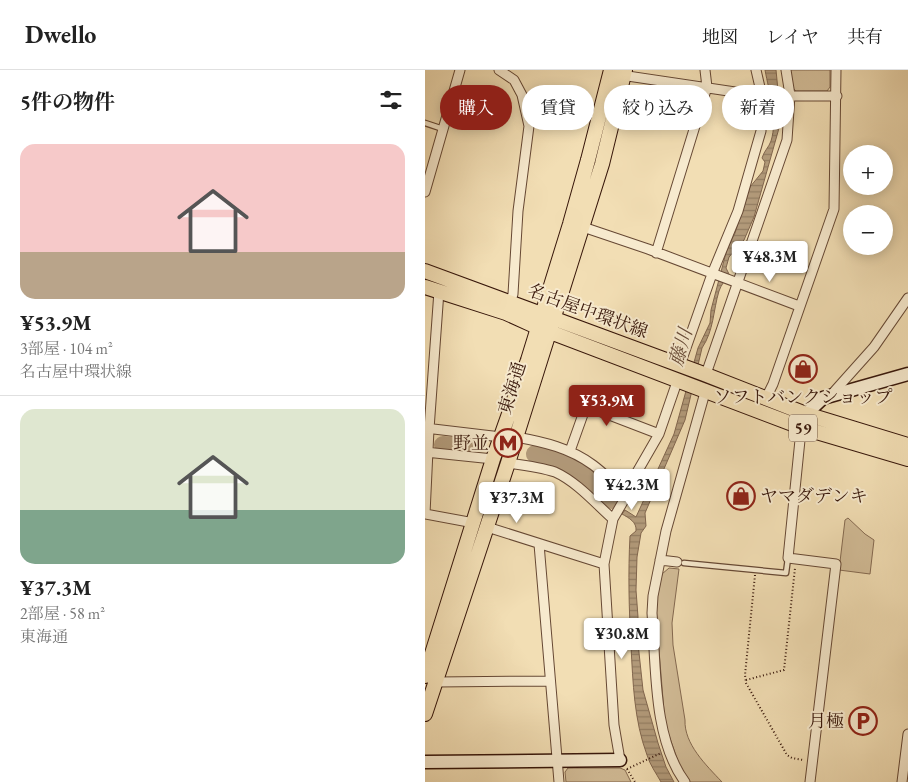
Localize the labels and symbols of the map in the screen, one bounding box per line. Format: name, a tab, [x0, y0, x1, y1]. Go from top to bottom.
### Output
pin: ¥48.3M	[729, 240, 811, 283]
street label: 名古屋中環状線	[525, 278, 651, 343]
water label: 藤川	[663, 324, 698, 369]
shop icon: ソフトバンクショップ	[788, 354, 818, 384]
street label: 東海通	[493, 359, 530, 417]
pin: ¥53.9M	[566, 384, 648, 427]
place label: ソフトバンクショップ	[714, 385, 892, 408]
road number: 59	[789, 414, 817, 442]
metro station icon: 野並	[493, 428, 523, 458]
place label: 野並	[453, 431, 489, 454]
pin: ¥42.3M	[591, 468, 673, 511]
shop icon: ヤマダデンキ	[726, 481, 756, 511]
pin: ¥37.3M	[476, 482, 558, 524]
place label: ヤマダデンキ	[760, 484, 868, 507]
pin: ¥30.8M	[581, 618, 663, 660]
parking icon: 月極	[848, 706, 878, 736]
place label: 月極	[808, 709, 844, 732]

